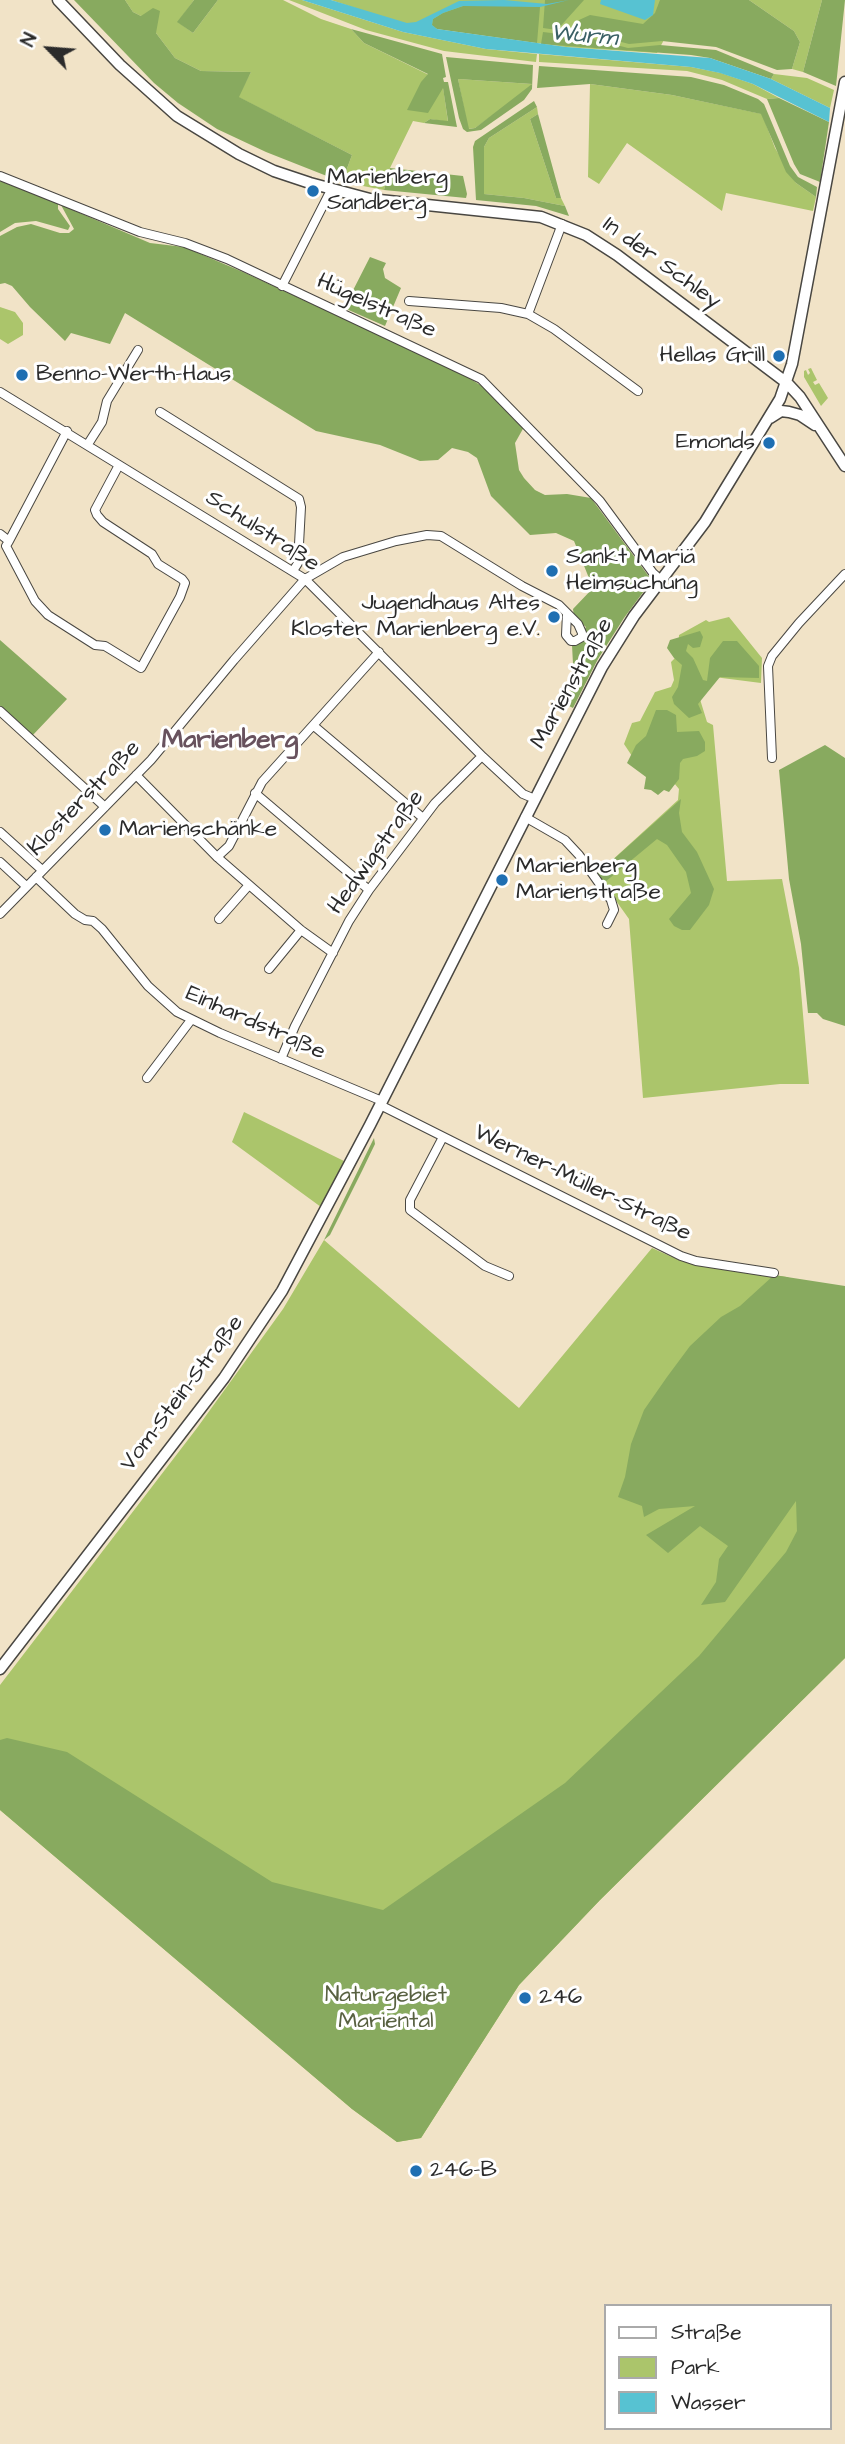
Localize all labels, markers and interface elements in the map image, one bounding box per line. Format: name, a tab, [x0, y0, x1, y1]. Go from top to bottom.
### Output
north arrow	[14, 14, 84, 84]
water label: Wurm	[550, 20, 618, 54]
text: N	[15, 29, 44, 51]
place label: Marienberg Sandberg	[327, 164, 448, 218]
marker: Marienberg Sandberg	[305, 183, 321, 199]
street label: In der Schley	[596, 212, 726, 316]
street label: Hügelstraße	[312, 268, 440, 346]
place label: Hellas Grill	[660, 342, 765, 370]
marker: Hellas Grill	[771, 348, 787, 364]
place label: Benno-Werth-Haus	[36, 361, 231, 389]
marker: Benno-Werth-Haus	[14, 367, 30, 383]
place label: Emonds	[676, 429, 755, 457]
marker: Emonds	[761, 435, 777, 451]
street label: Schulstraße	[200, 485, 324, 579]
place label: Sankt Mariä Heimsuchung	[566, 544, 698, 598]
marker: Sankt Mariä Heimsuchung	[544, 563, 560, 579]
place label: Jugendhaus Altes Kloster Marienberg e.V.	[291, 590, 540, 644]
marker: Jugendhaus Altes Kloster Marienberg e.V.	[546, 609, 562, 625]
street label: Marienstraße	[526, 614, 620, 754]
district label: Marienberg	[162, 726, 298, 758]
street label: Klosterstraße	[23, 735, 147, 863]
street label: Hedwigstraße	[323, 786, 431, 920]
place label: Marienschänke	[119, 816, 277, 844]
marker: Marienschänke	[97, 822, 113, 838]
place label: Marienberg Marienstraße	[516, 853, 661, 907]
marker: Marienberg Marienstraße	[494, 872, 510, 888]
street label: Einhardstraße	[181, 981, 329, 1067]
street label: Werner-Müller-Straße	[469, 1119, 695, 1249]
street label: Vom-Stein-Straße	[115, 1310, 251, 1478]
park label: Naturgebiet Mariental	[325, 1982, 447, 2036]
place label: 246	[539, 1984, 582, 2012]
marker: 246	[517, 1990, 533, 2006]
place label: 246-B	[430, 2157, 497, 2185]
marker: 246-B	[408, 2163, 424, 2179]
legend	[604, 2304, 831, 2430]
text: Straße	[671, 2318, 742, 2347]
text: Park	[671, 2353, 720, 2382]
text: Wasser	[671, 2388, 745, 2417]

